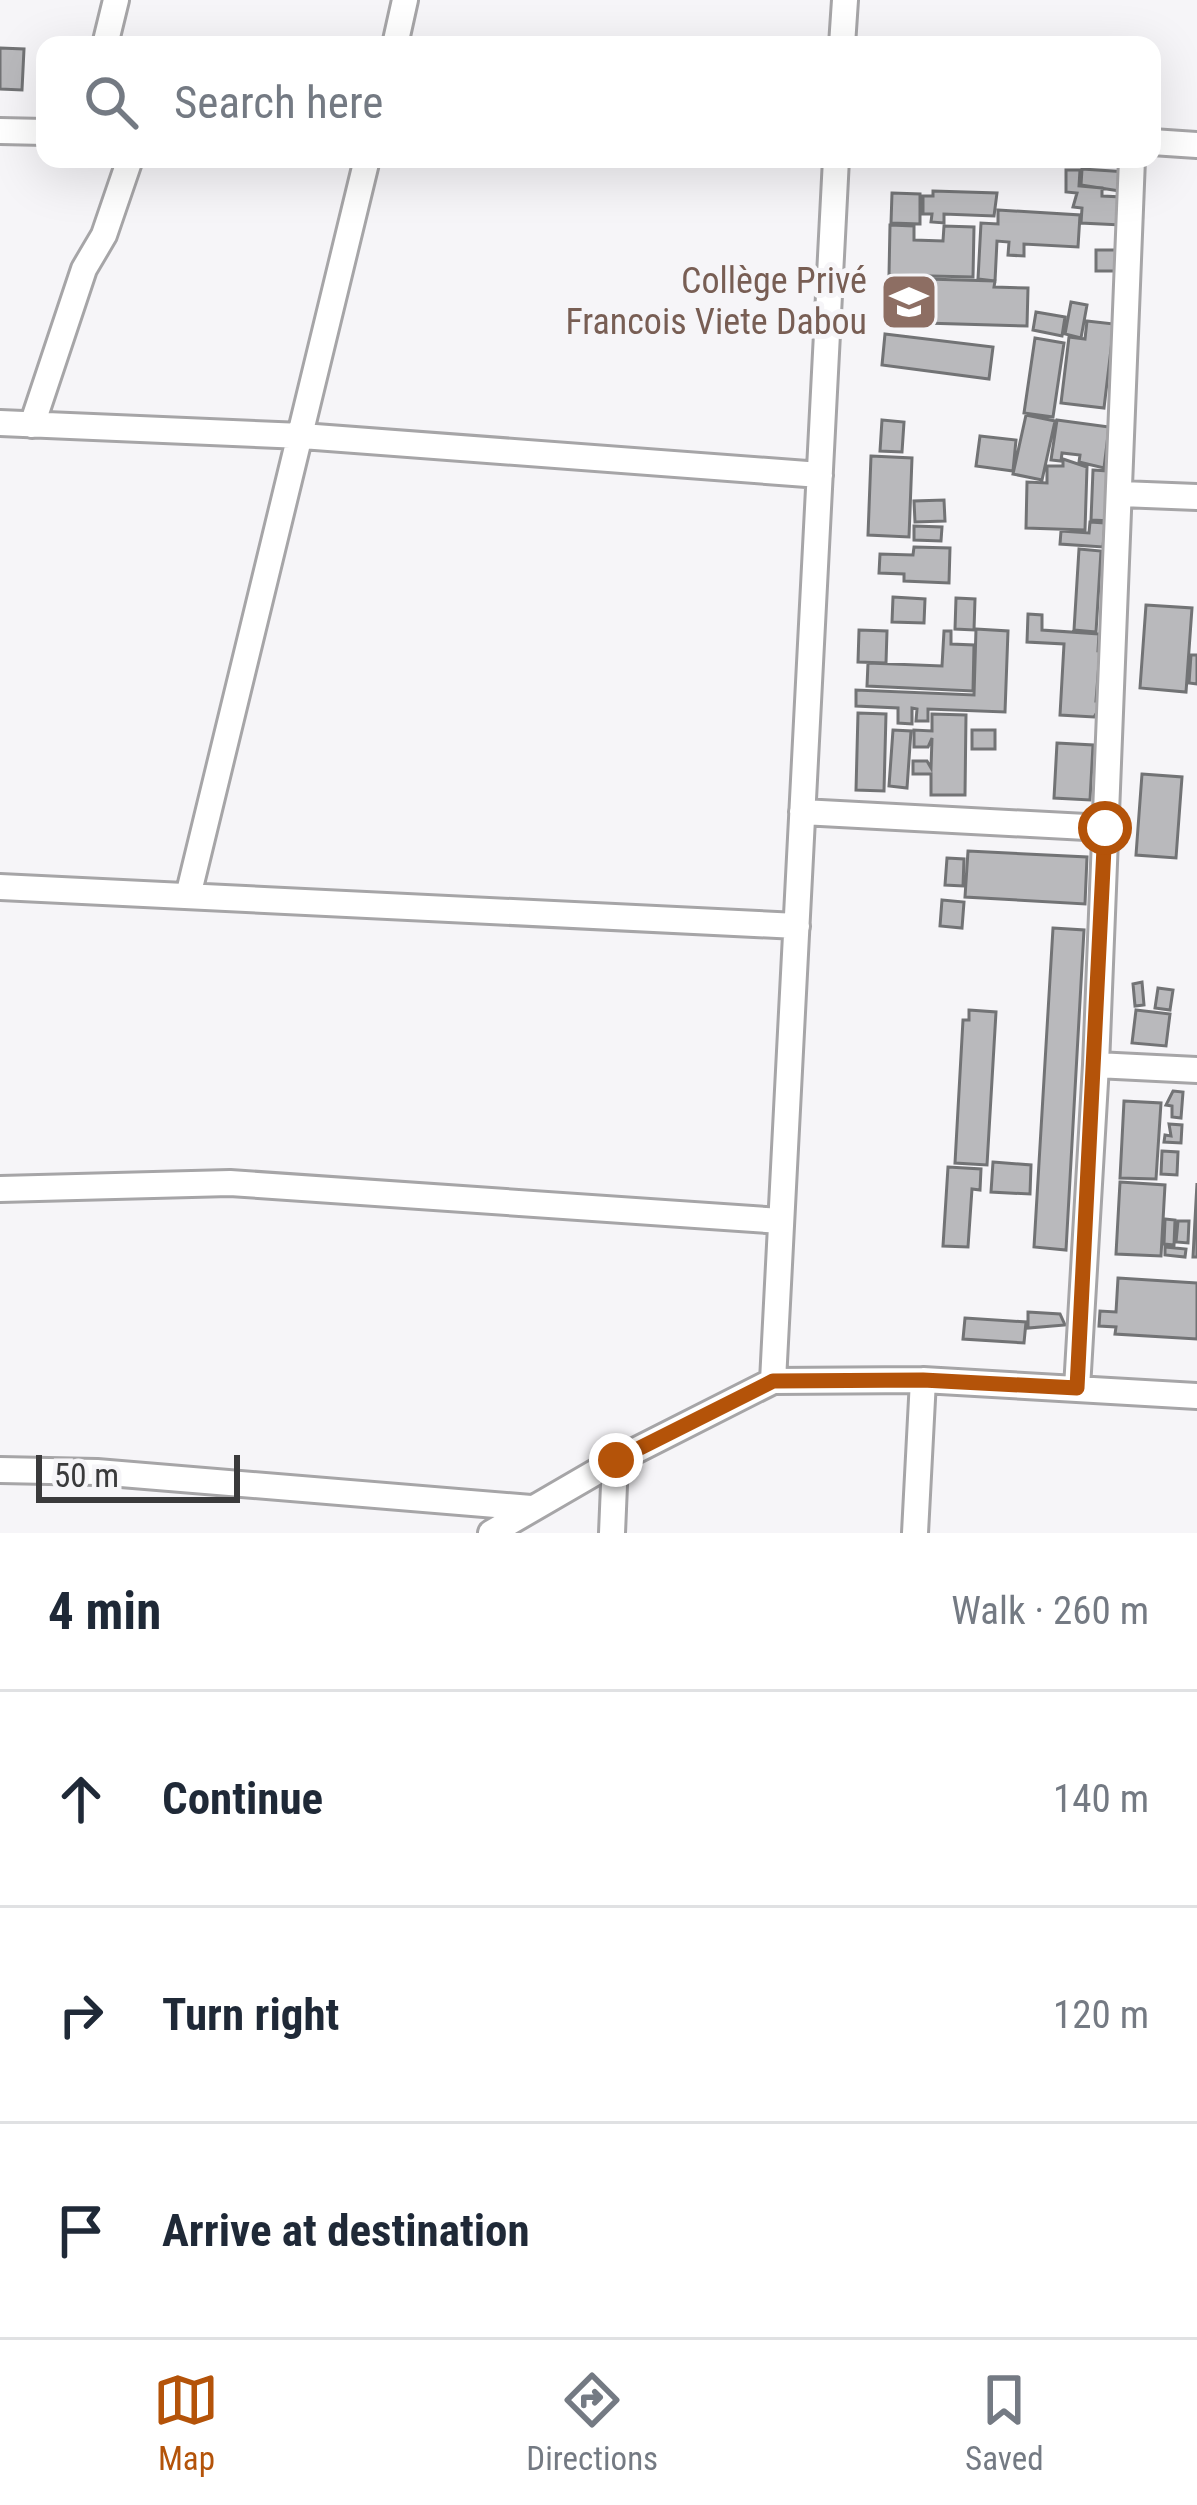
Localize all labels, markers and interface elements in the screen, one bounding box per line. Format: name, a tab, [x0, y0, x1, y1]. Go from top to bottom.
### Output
search box	[36, 36, 1161, 168]
icon: search	[78, 69, 144, 135]
text: Search here	[174, 76, 383, 129]
place label: Collège Privé Francois Viete Dabou	[565, 260, 867, 343]
school or university icon: Collège Privé Francois Viete Dabou	[878, 271, 940, 333]
route start	[1078, 801, 1132, 855]
route end	[589, 1433, 643, 1487]
scale bar	[36, 1449, 240, 1502]
text: 50 m	[54, 1456, 119, 1495]
text: 4 min	[48, 1582, 161, 1641]
text: Walk · 260 m	[951, 1588, 1149, 1634]
icon: ahead	[48, 1766, 114, 1832]
text: Continue	[162, 1772, 323, 1825]
text: 140 m	[1053, 1776, 1149, 1822]
icon: right	[48, 1982, 114, 2048]
text: Turn right	[162, 1988, 339, 2041]
text: 120 m	[1053, 1992, 1149, 2038]
icon: arrive	[48, 2198, 114, 2264]
text: Arrive at destination	[162, 2204, 530, 2257]
tab: Map	[153, 2367, 219, 2478]
tab: Directions	[526, 2367, 658, 2478]
tab: Saved	[965, 2367, 1044, 2478]

